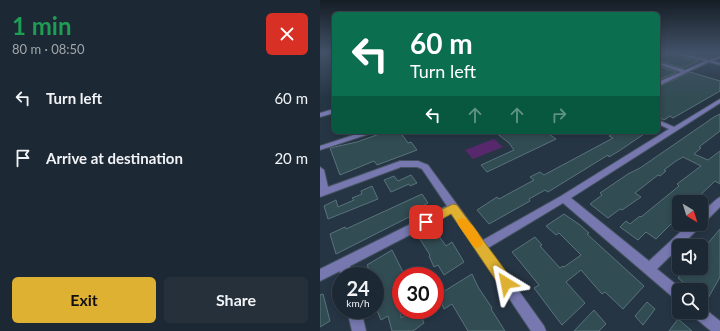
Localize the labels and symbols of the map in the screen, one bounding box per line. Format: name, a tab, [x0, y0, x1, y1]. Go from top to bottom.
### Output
north arrow	[672, 195, 708, 231]
pin	[409, 205, 443, 239]
position arrow	[485, 262, 527, 304]
speed limit sign: 30	[392, 267, 444, 319]

